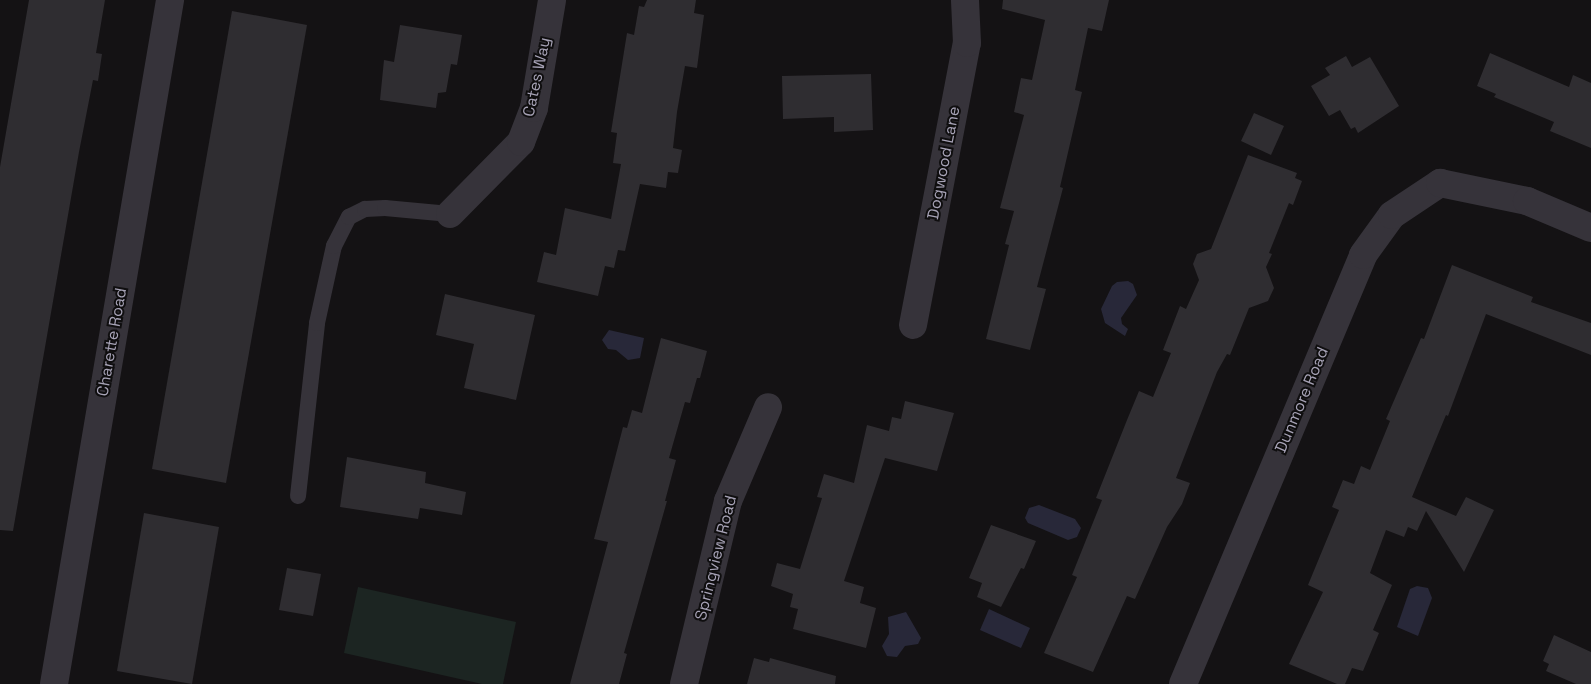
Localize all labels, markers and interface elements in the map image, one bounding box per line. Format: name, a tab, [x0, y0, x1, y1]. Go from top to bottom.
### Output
street label: Cates Way	[519, 36, 555, 118]
street label: Dogwood Lane	[924, 105, 964, 221]
street label: Charette Road	[93, 286, 131, 398]
street label: Dunmore Road	[1271, 344, 1333, 456]
street label: Springview Road	[691, 493, 741, 623]

